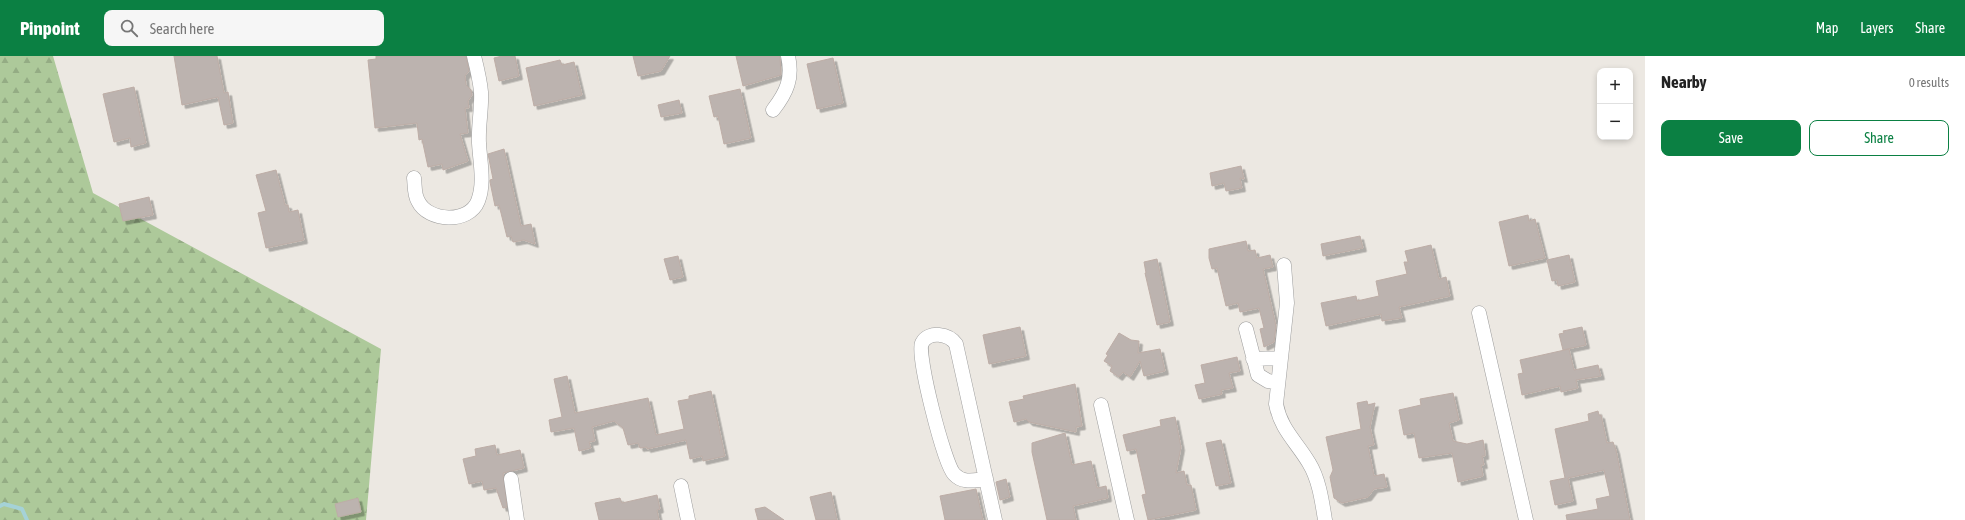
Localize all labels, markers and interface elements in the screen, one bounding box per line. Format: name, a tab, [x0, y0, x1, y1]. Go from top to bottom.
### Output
search box	[104, 10, 384, 46]
text: Pinpoint	[20, 17, 80, 39]
icon: search	[118, 17, 140, 39]
text: Search here	[150, 20, 214, 37]
text: Map	[1816, 20, 1838, 36]
text: Layers	[1860, 20, 1893, 36]
text: Share	[1915, 20, 1945, 36]
map controls	[1597, 68, 1633, 140]
button: +	[1597, 68, 1633, 104]
text: Nearby	[1661, 72, 1707, 92]
text: 0 results	[1909, 75, 1949, 90]
button: −	[1597, 104, 1633, 140]
button: Save	[1661, 120, 1801, 156]
button: Share	[1809, 120, 1949, 156]

